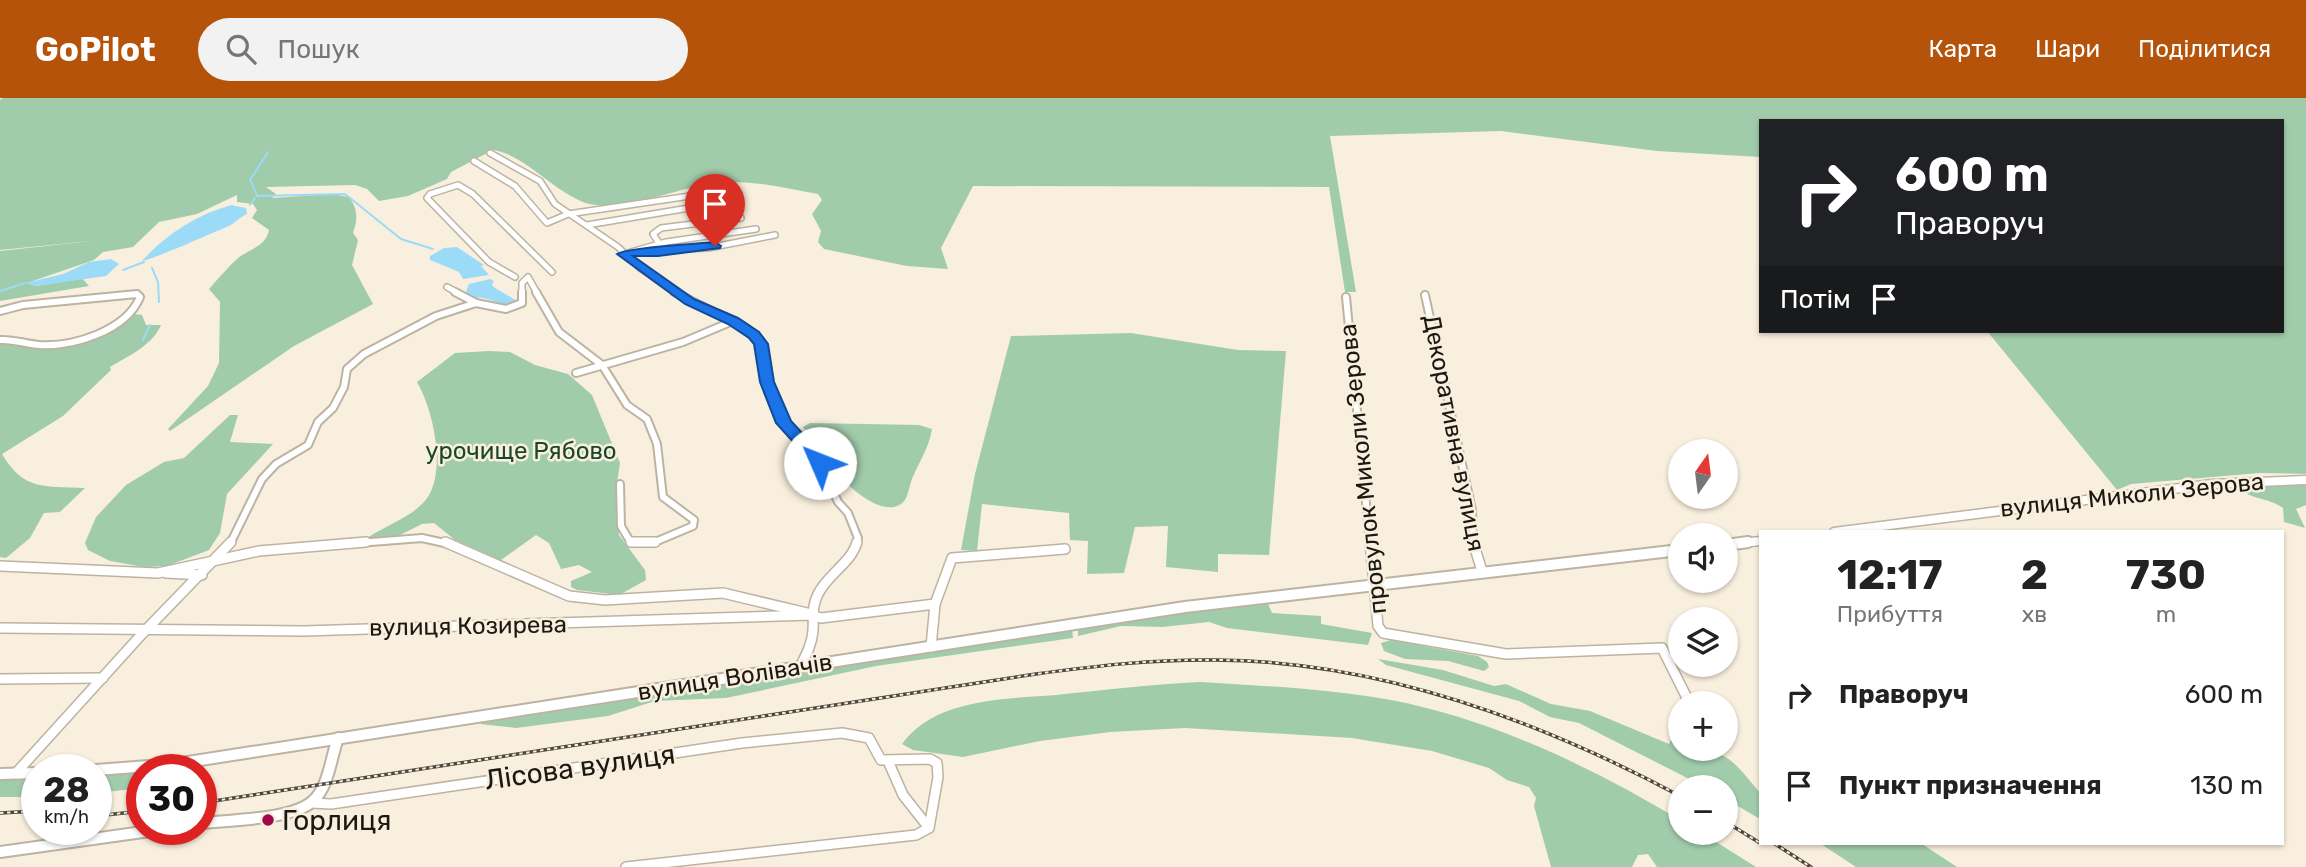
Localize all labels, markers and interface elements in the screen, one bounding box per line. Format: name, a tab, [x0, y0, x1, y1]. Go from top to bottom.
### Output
search box	[198, 18, 688, 81]
text: GoPilot	[35, 30, 156, 69]
icon: search	[222, 30, 260, 68]
text: Пошук	[278, 34, 360, 65]
text: Карта	[1928, 35, 1997, 63]
text: Шари	[2035, 35, 2100, 63]
text: Поділитися	[2138, 35, 2271, 63]
text: 600 m	[1895, 145, 2049, 203]
icon: right	[1780, 147, 1871, 238]
pin	[685, 174, 745, 246]
icon: arrive	[696, 185, 734, 223]
text: Праворуч	[1895, 204, 2044, 242]
icon: arrive	[1865, 280, 1903, 318]
text: Потім	[1780, 284, 1851, 315]
street label: Декоративна вулиця	[1417, 312, 1491, 554]
street label: провулок Миколи Зерова	[1334, 322, 1392, 616]
position arrow	[783, 426, 857, 500]
park label: урочище Рябово	[425, 437, 617, 465]
north arrow	[1668, 439, 1738, 509]
map controls	[1668, 439, 1738, 845]
street label: вулиця Миколи Зерова	[1999, 467, 2265, 523]
button: sound	[1668, 523, 1738, 593]
text: 12:17	[1837, 550, 1943, 600]
text: 2	[2021, 550, 2048, 600]
text: 730	[2126, 550, 2206, 600]
text: Прибуття	[1837, 600, 1943, 628]
text: хв	[2022, 600, 2047, 628]
text: m	[2156, 600, 2176, 628]
button: layers	[1668, 607, 1738, 677]
street label: вулиця Козирева	[369, 610, 567, 642]
street label: вулиця Волівачів	[636, 648, 834, 706]
icon: right	[1780, 676, 1818, 714]
text: Праворуч	[1839, 679, 1969, 710]
text: 600 m	[2185, 679, 2263, 710]
button: +	[1668, 691, 1738, 761]
street label: Лісова вулиця	[483, 737, 677, 797]
speed limit sign: 30	[126, 754, 217, 845]
icon: arrive	[1780, 767, 1818, 805]
text: 28	[43, 769, 90, 811]
text: Пункт призначення	[1839, 770, 2102, 801]
text: 130 m	[2190, 770, 2263, 801]
button: −	[1668, 775, 1738, 845]
place label: Горлиця	[282, 804, 392, 837]
text: km/h	[44, 806, 89, 828]
marker: Горлиця	[260, 812, 276, 828]

